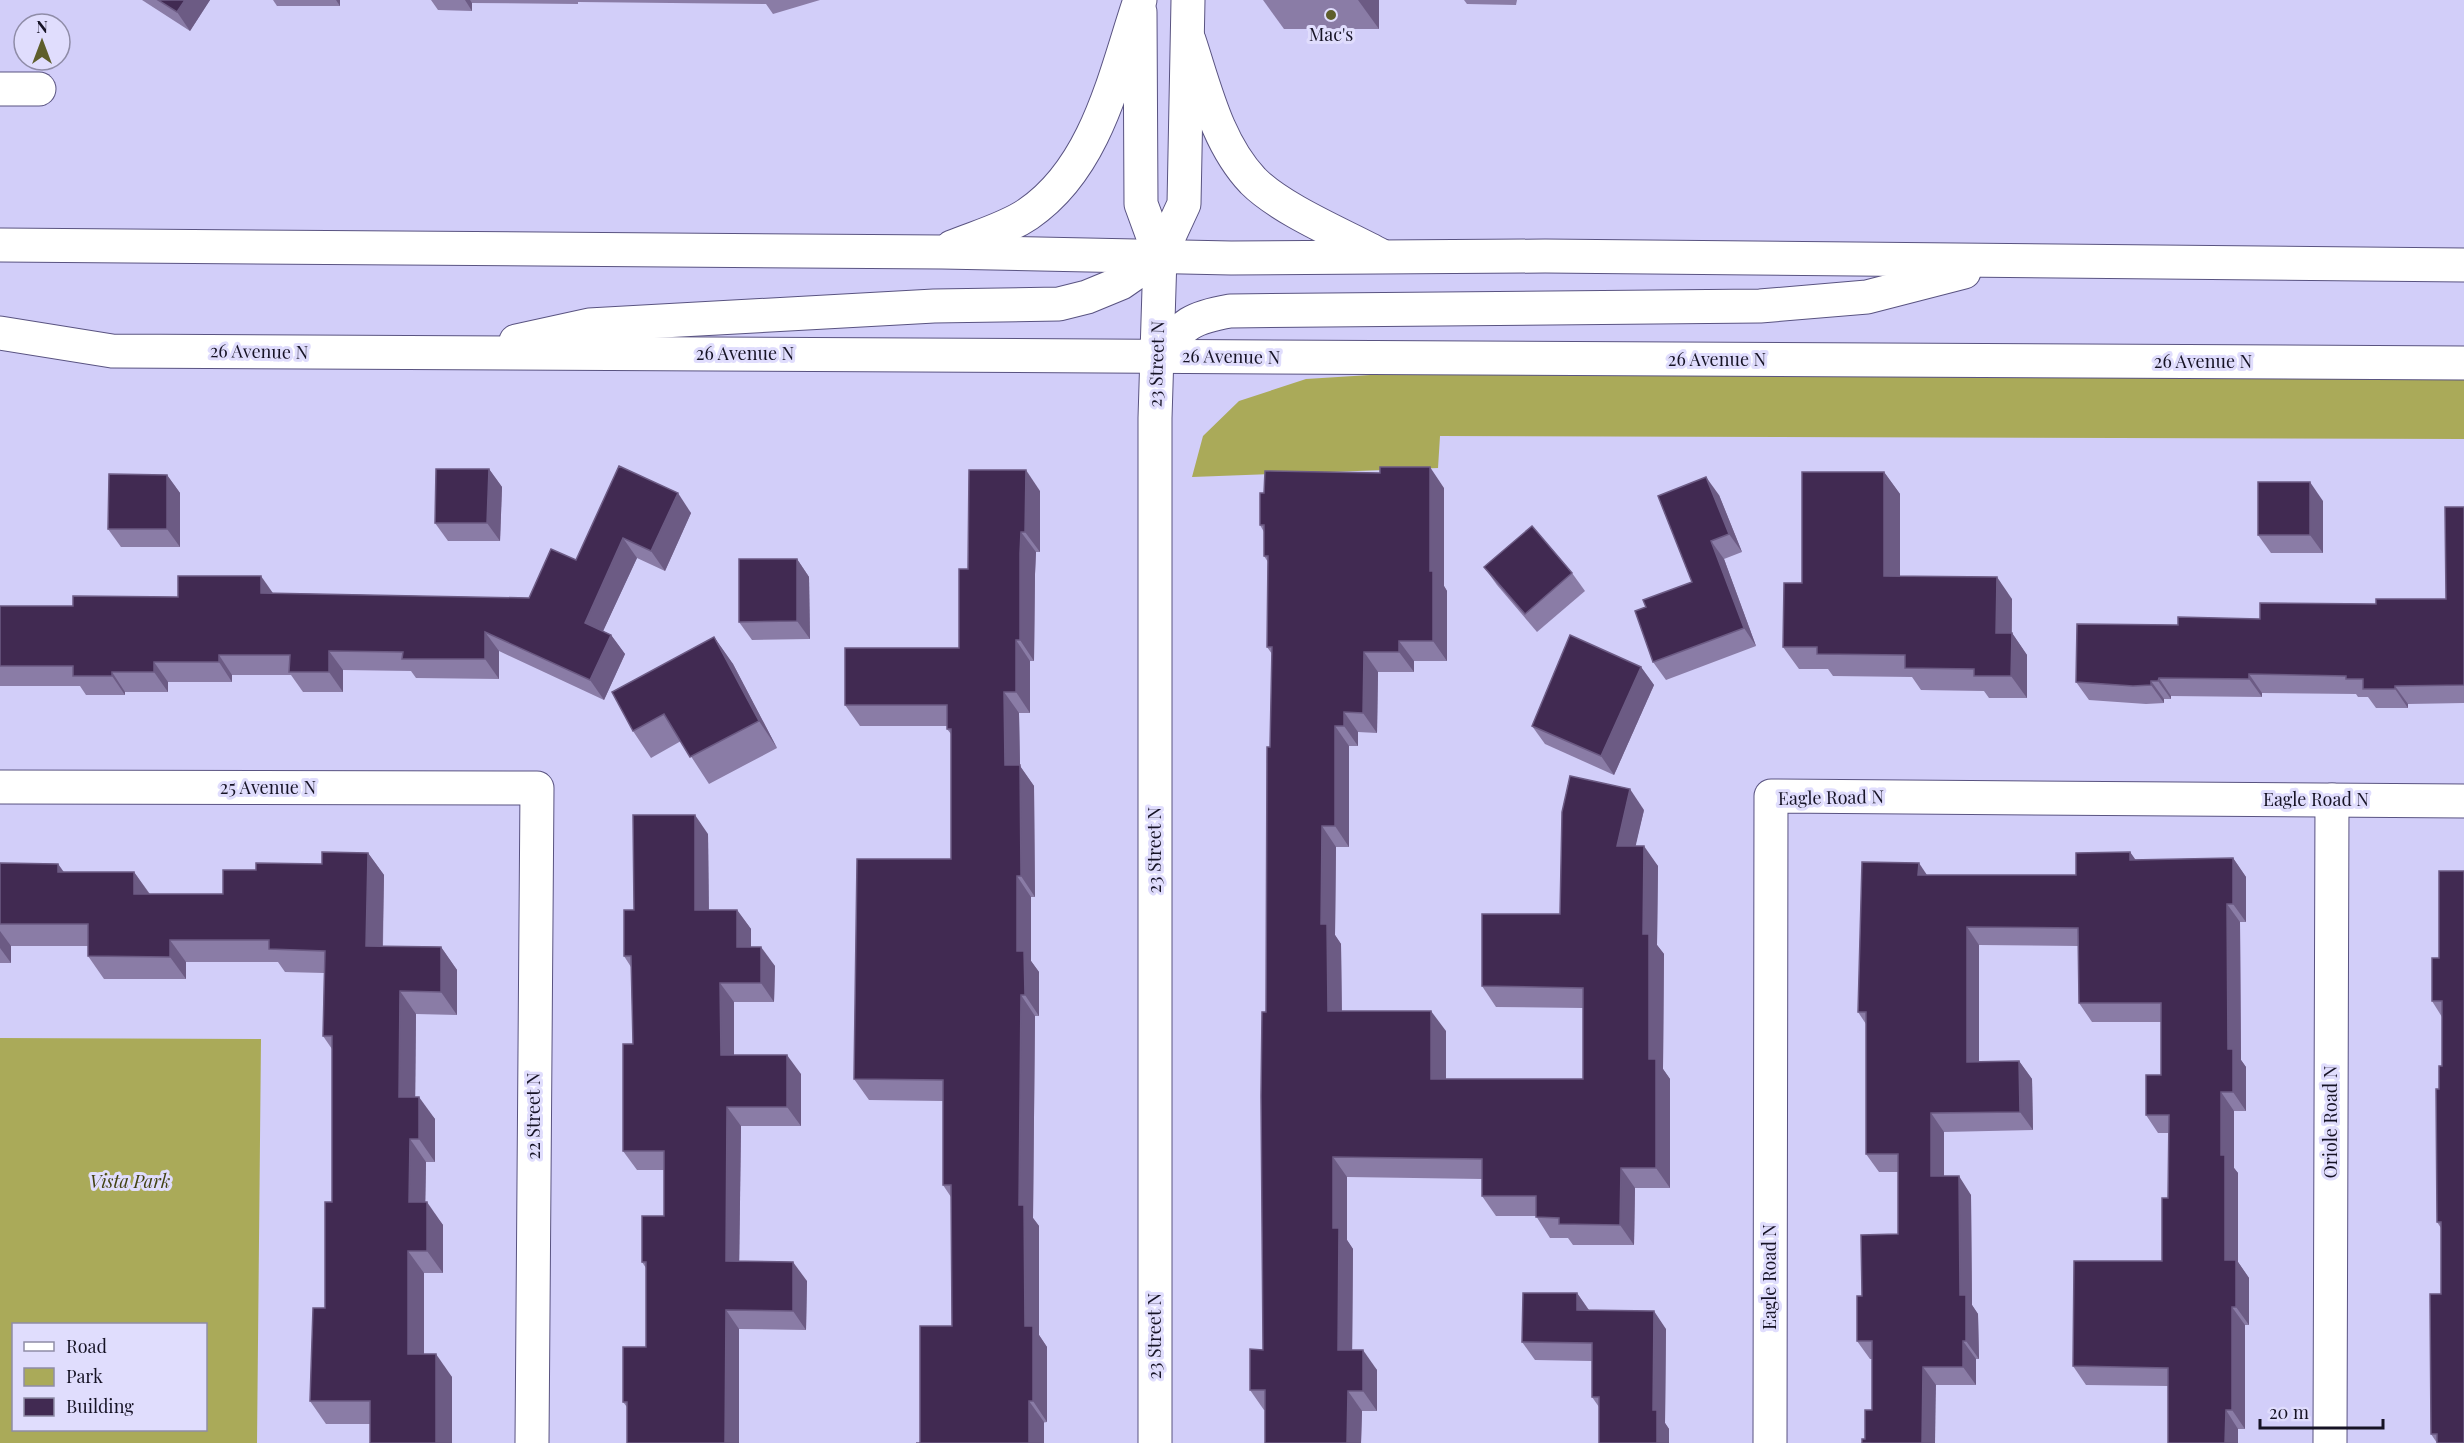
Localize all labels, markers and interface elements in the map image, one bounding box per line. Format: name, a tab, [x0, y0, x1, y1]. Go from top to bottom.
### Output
marker: Mac's	[1324, 8, 1338, 22]
north arrow	[12, 12, 72, 72]
text: N	[36, 16, 48, 37]
place label: Mac's	[1309, 22, 1353, 46]
street label: 23 Street N	[1142, 320, 1170, 408]
street label: 26 Avenue N	[210, 338, 309, 364]
street label: 26 Avenue N	[696, 341, 794, 365]
street label: 26 Avenue N	[1182, 343, 1281, 369]
street label: 26 Avenue N	[1668, 347, 1766, 371]
street label: 26 Avenue N	[2154, 349, 2252, 373]
street label: 25 Avenue N	[220, 775, 316, 799]
street label: Eagle Road N	[1778, 784, 1885, 810]
street label: Eagle Road N	[2263, 787, 2369, 811]
street label: 23 Street N	[1142, 806, 1166, 893]
street label: Oriole Road N	[2318, 1065, 2342, 1179]
street label: 22 Street N	[521, 1072, 545, 1159]
park label: Vista Park	[90, 1169, 170, 1193]
street label: Eagle Road N	[1757, 1224, 1781, 1330]
street label: 23 Street N	[1142, 1292, 1166, 1379]
legend	[12, 1323, 207, 1431]
text: Road	[66, 1334, 107, 1358]
text: Park	[66, 1364, 103, 1388]
scale bar	[2260, 1392, 2383, 1430]
text: Building	[66, 1394, 134, 1418]
text: 20 m	[2269, 1400, 2309, 1424]

